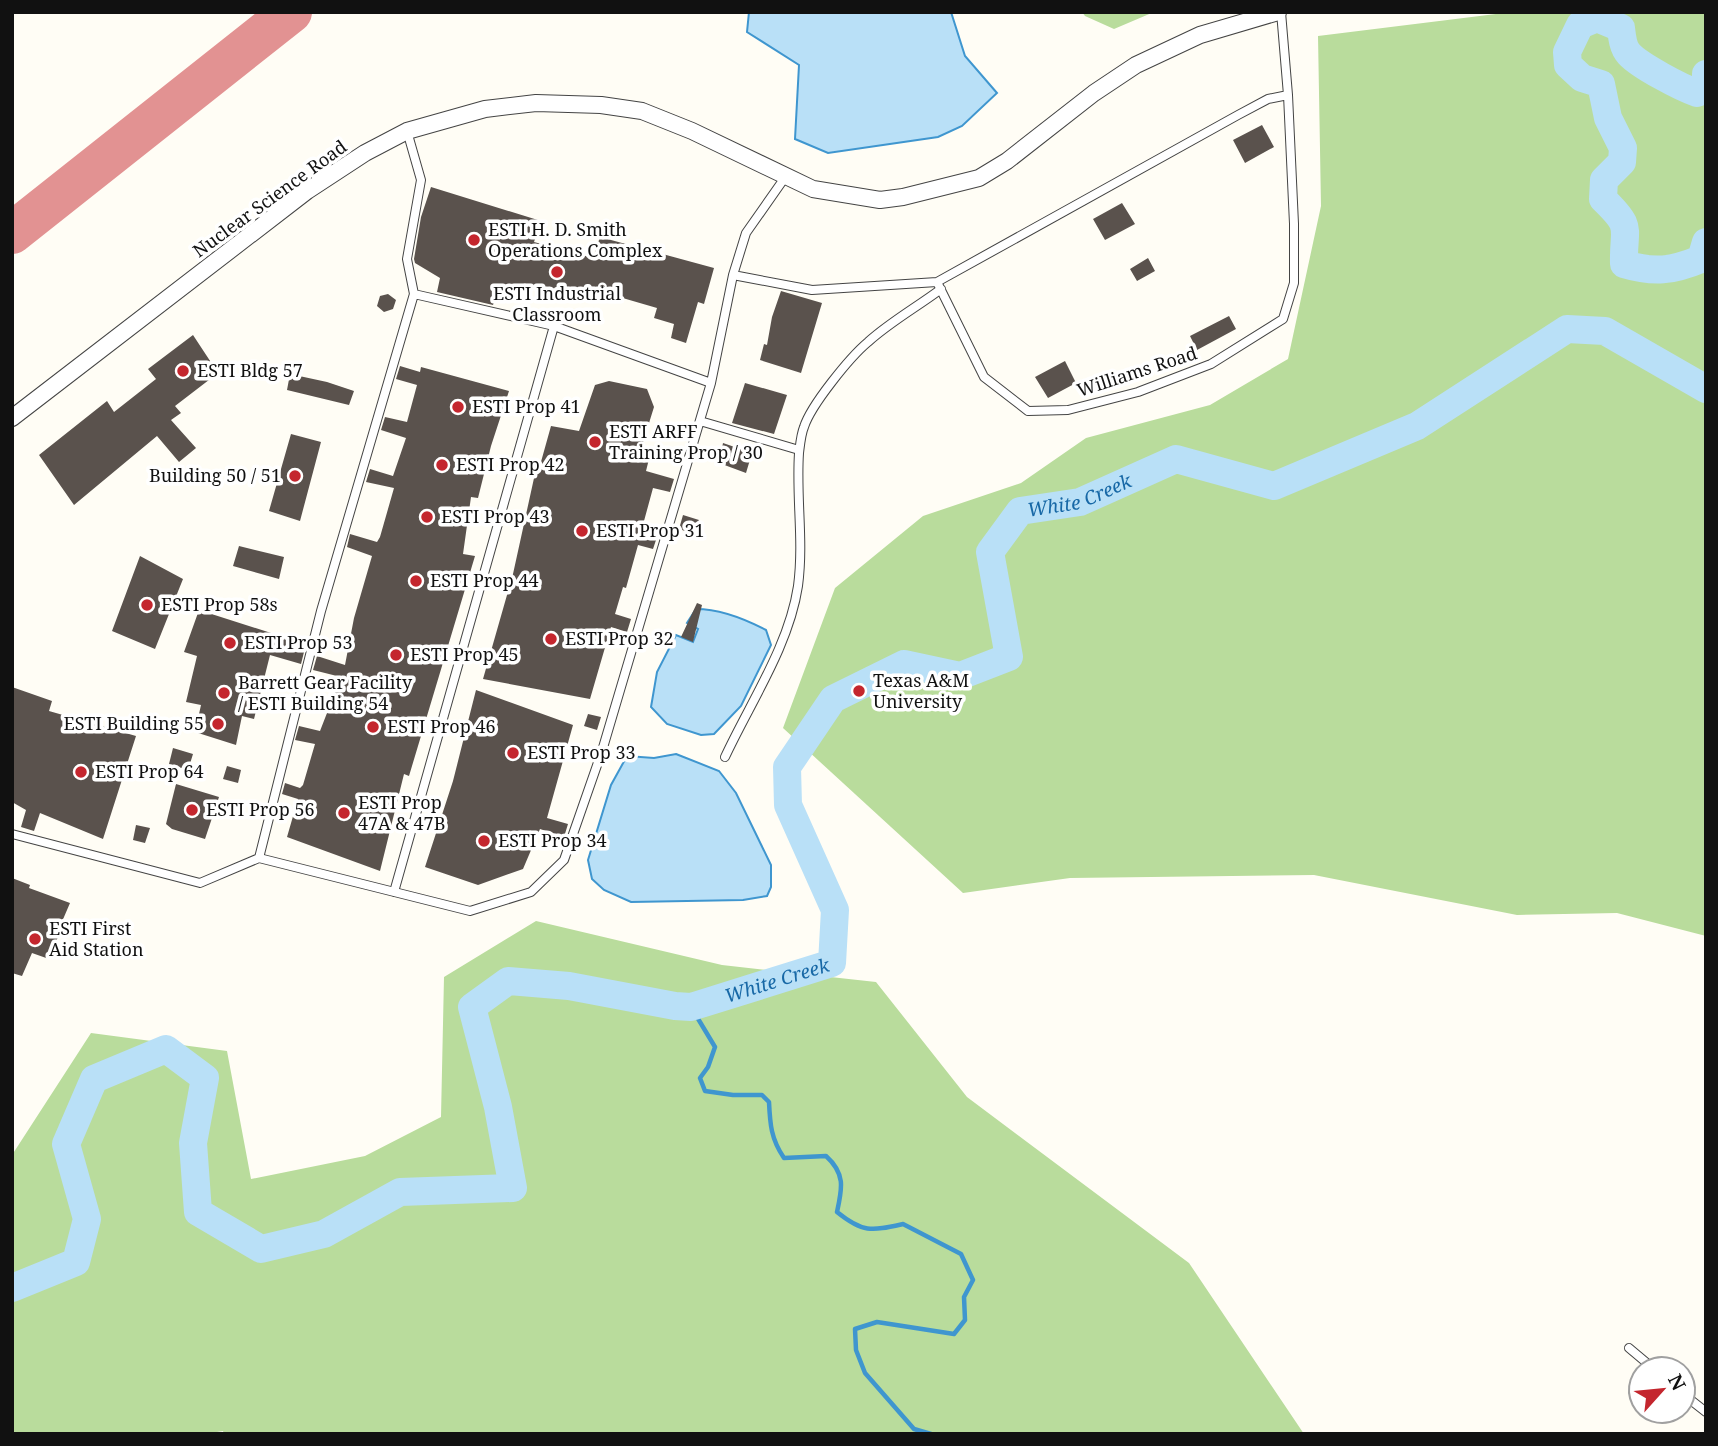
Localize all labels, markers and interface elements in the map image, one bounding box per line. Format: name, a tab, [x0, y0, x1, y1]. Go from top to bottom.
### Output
street label: Nuclear Science Road	[188, 134, 351, 262]
place label: ESTI H. D. Smith Operations Complex	[488, 217, 663, 262]
marker: ESTI H. D. Smith Operations Complex	[466, 232, 482, 248]
marker: ESTI Industrial Classroom	[549, 264, 565, 280]
place label: ESTI Industrial Classroom	[493, 281, 621, 326]
street label: Williams Road	[1074, 340, 1200, 402]
place label: ESTI Bldg 57	[197, 358, 303, 382]
marker: ESTI Bldg 57	[175, 363, 191, 379]
place label: ESTI Prop 41	[472, 394, 581, 418]
marker: ESTI Prop 41	[450, 399, 466, 415]
place label: ESTI ARFF Training Prop / 30	[609, 419, 763, 464]
marker: ESTI ARFF Training Prop / 30	[587, 434, 603, 450]
place label: ESTI Prop 42	[456, 452, 565, 476]
marker: ESTI Prop 42	[434, 457, 450, 473]
place label: Building 50 / 51	[149, 463, 281, 487]
water label: White Creek	[1025, 467, 1137, 523]
marker: Building 50 / 51	[287, 468, 303, 484]
place label: ESTI Prop 43	[441, 504, 550, 528]
marker: ESTI Prop 43	[419, 509, 435, 525]
place label: ESTI Prop 31	[596, 518, 705, 542]
marker: ESTI Prop 31	[574, 523, 590, 539]
place label: ESTI Prop 44	[430, 568, 539, 592]
marker: ESTI Prop 44	[408, 573, 424, 589]
place label: ESTI Prop 58s	[161, 592, 278, 616]
marker: ESTI Prop 58s	[139, 597, 155, 613]
place label: ESTI Prop 32	[565, 626, 674, 650]
place label: ESTI Prop 53	[244, 630, 353, 654]
marker: ESTI Prop 32	[543, 631, 559, 647]
marker: ESTI Prop 53	[222, 635, 238, 651]
place label: ESTI Prop 45	[410, 642, 519, 666]
marker: ESTI Prop 45	[388, 647, 404, 663]
place label: Texas A&M University	[873, 668, 969, 713]
place label: Barrett Gear Facility / ESTI Building 54	[238, 670, 413, 715]
marker: Texas A&M University	[851, 683, 867, 699]
marker: Barrett Gear Facility / ESTI Building 54	[216, 685, 232, 701]
place label: ESTI Building 55	[64, 711, 204, 735]
place label: ESTI Prop 46	[387, 714, 496, 738]
marker: ESTI Building 55	[210, 716, 226, 732]
marker: ESTI Prop 46	[365, 719, 381, 735]
place label: ESTI Prop 33	[527, 740, 636, 764]
marker: ESTI Prop 33	[505, 745, 521, 761]
place label: ESTI Prop 64	[95, 759, 204, 783]
marker: ESTI Prop 64	[73, 764, 89, 780]
place label: ESTI Prop 47A & 47B	[358, 790, 445, 835]
place label: ESTI Prop 56	[206, 797, 315, 821]
marker: ESTI Prop 56	[184, 802, 200, 818]
marker: ESTI Prop 47A & 47B	[336, 805, 352, 821]
place label: ESTI Prop 34	[498, 828, 607, 852]
marker: ESTI Prop 34	[476, 833, 492, 849]
place label: ESTI First Aid Station	[49, 916, 144, 961]
marker: ESTI First Aid Station	[27, 931, 43, 947]
water label: White Creek	[721, 951, 834, 1009]
north arrow	[1627, 1355, 1697, 1425]
text: N	[1662, 1370, 1692, 1395]

